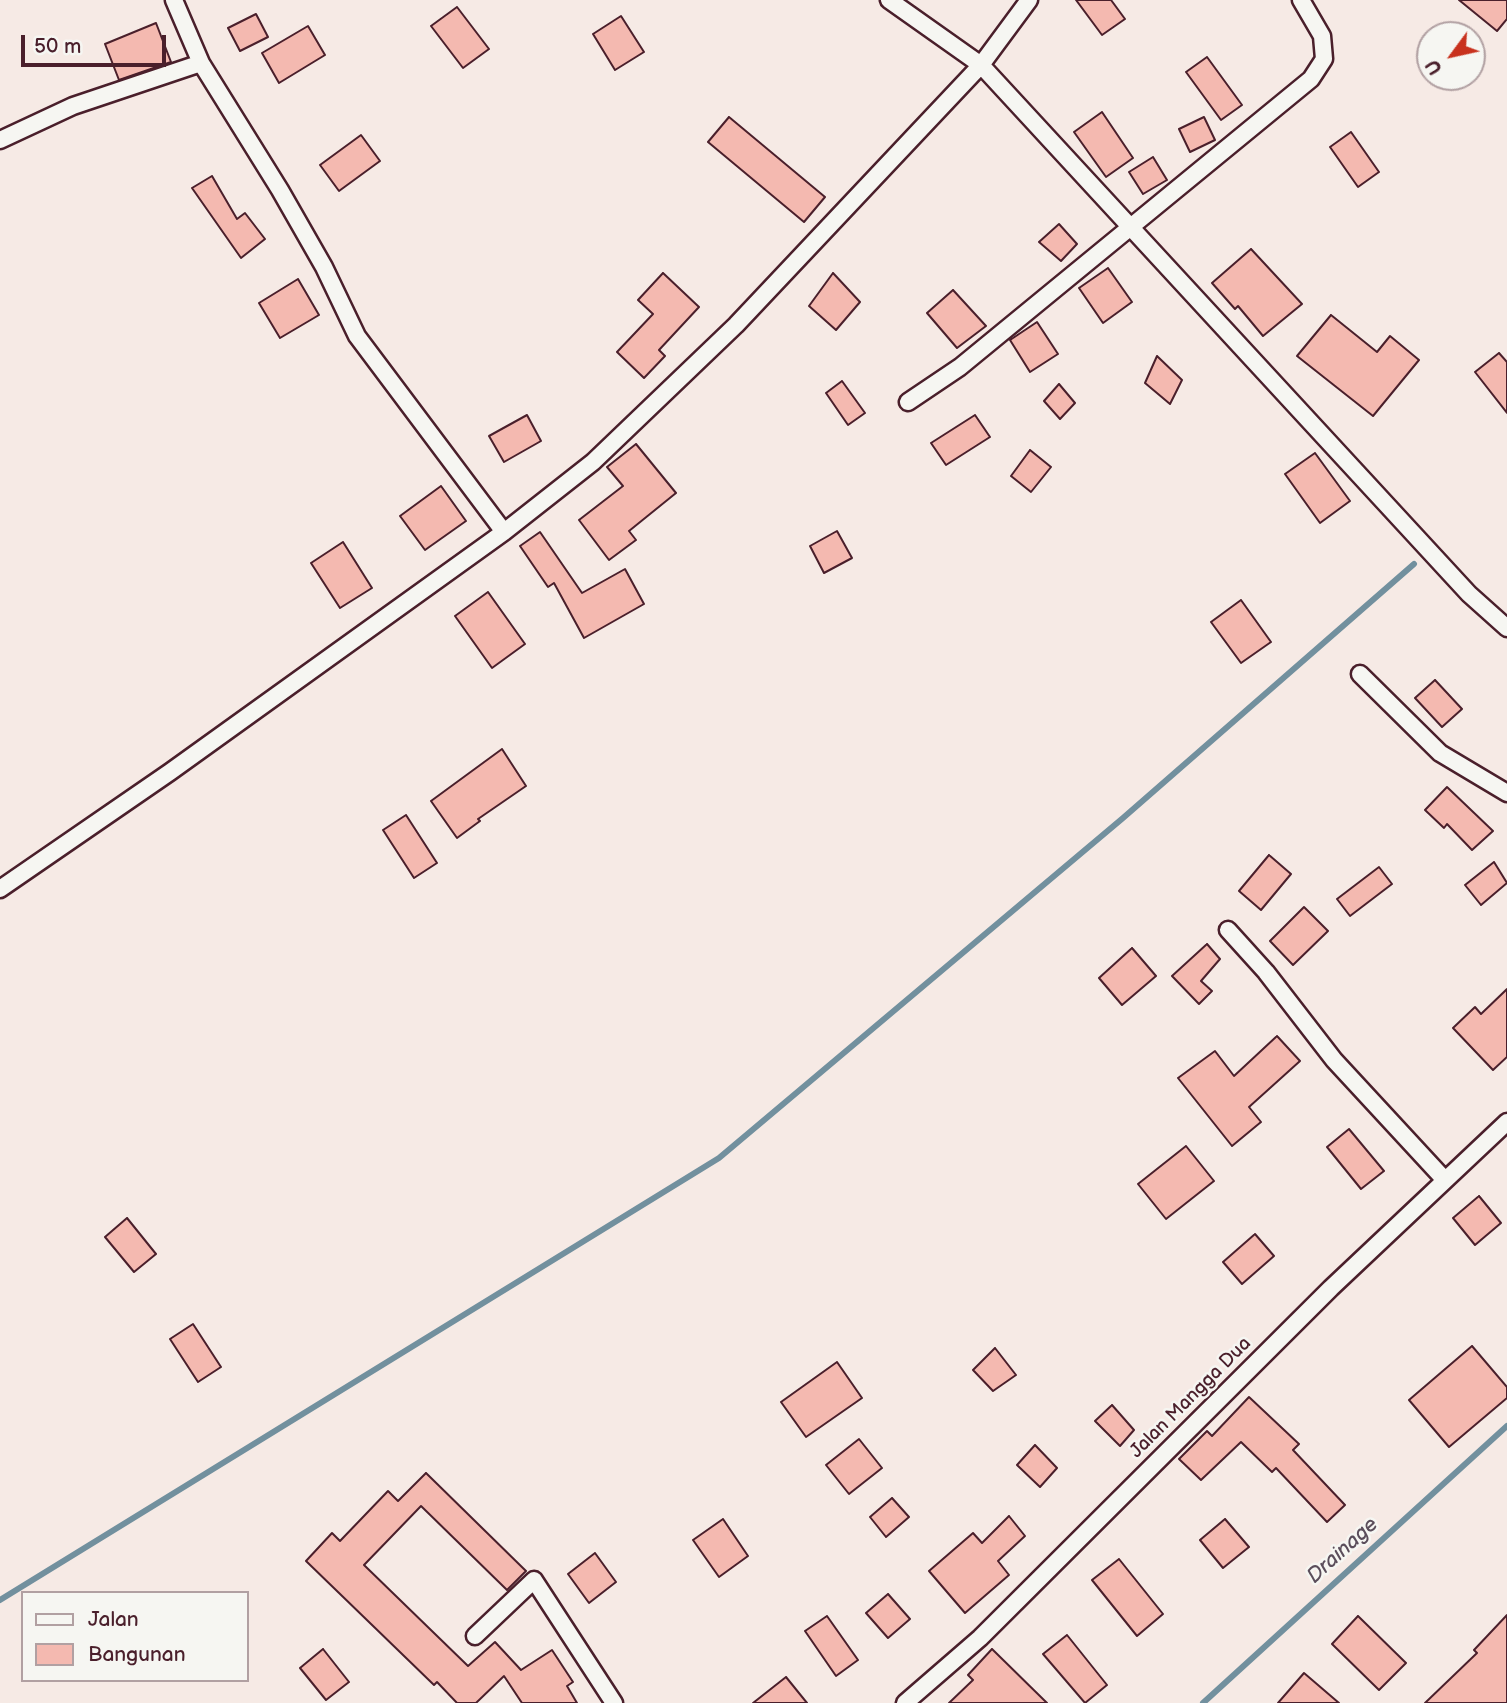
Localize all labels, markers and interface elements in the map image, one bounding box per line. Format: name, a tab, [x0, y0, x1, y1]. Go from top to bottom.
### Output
scale bar	[24, 21, 170, 65]
north arrow	[1416, 21, 1486, 91]
text: 50 m	[34, 34, 81, 59]
text: U	[1421, 55, 1448, 79]
street label: Jalan Mangga Dua	[1126, 1333, 1256, 1463]
water label: Drainage	[1302, 1513, 1384, 1589]
legend	[21, 1591, 248, 1682]
text: Jalan	[88, 1607, 139, 1632]
text: Bangunan	[88, 1642, 186, 1667]

